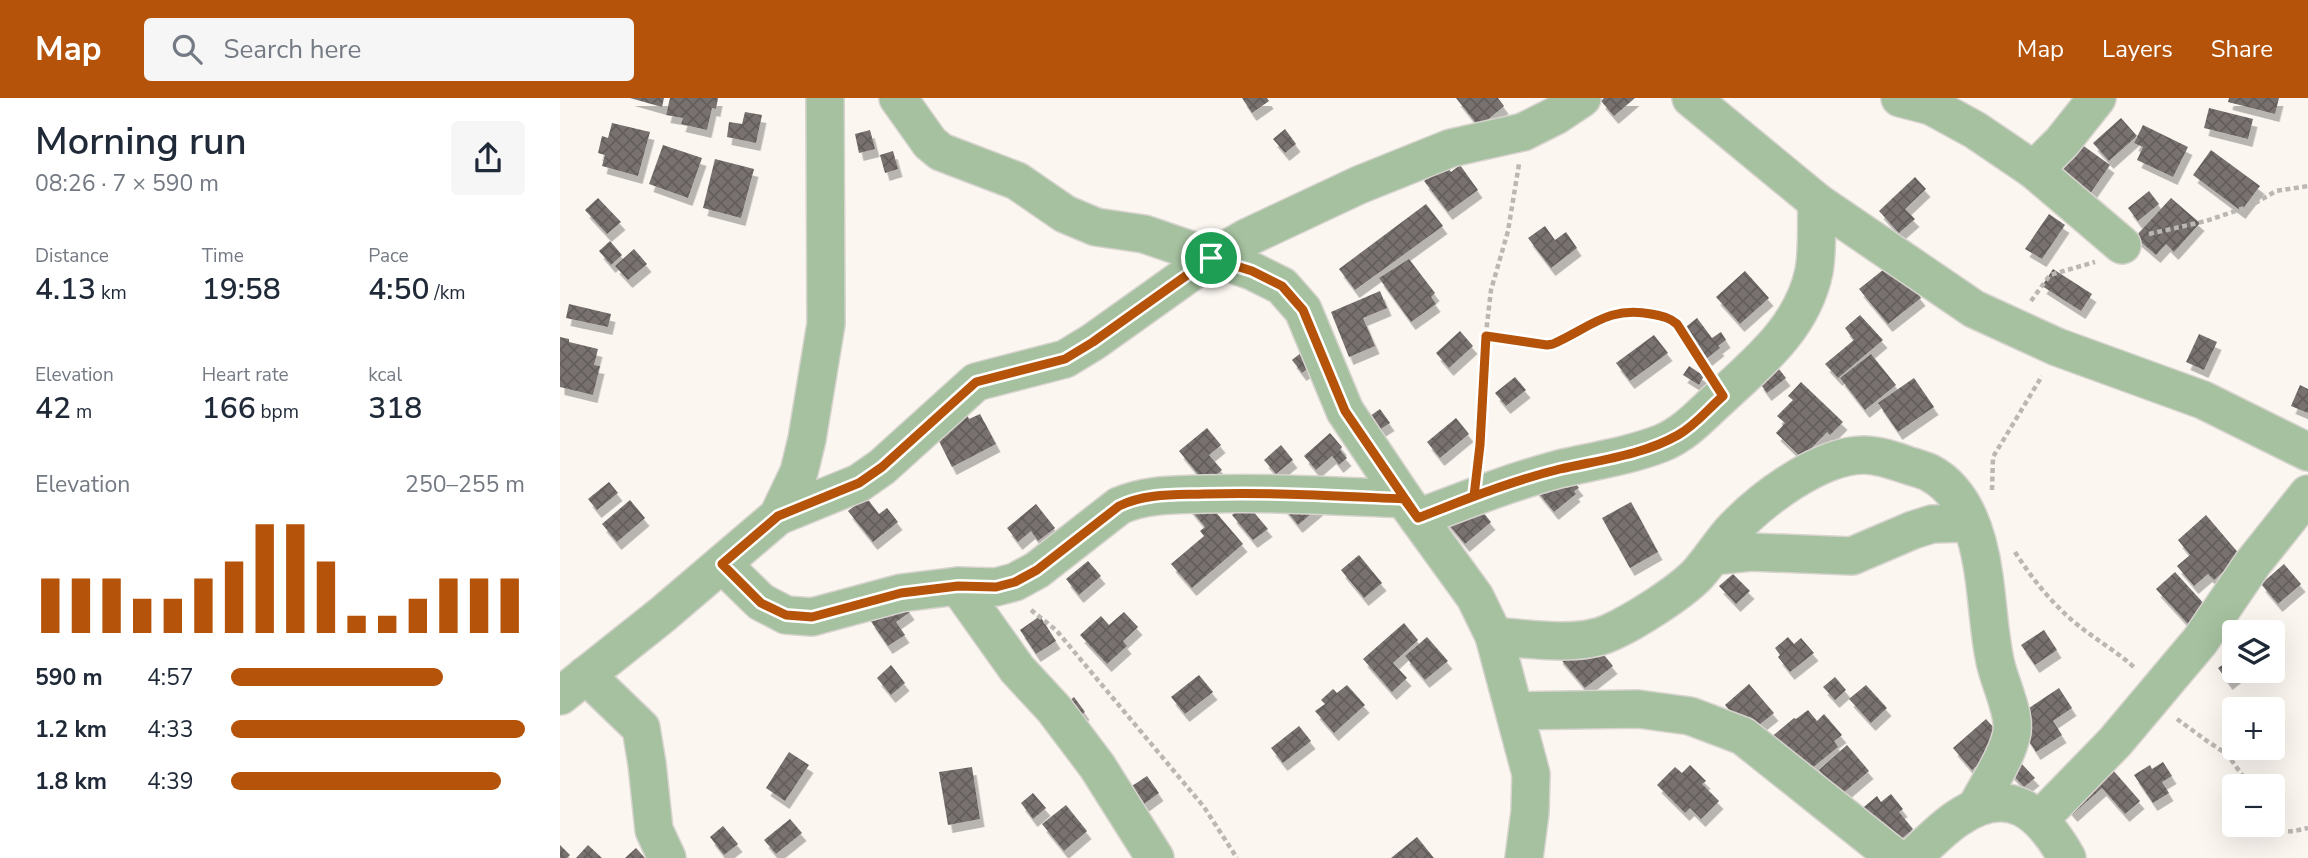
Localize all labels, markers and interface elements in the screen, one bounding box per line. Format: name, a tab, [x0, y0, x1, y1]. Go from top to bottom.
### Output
search box	[144, 18, 634, 81]
text: Map	[35, 27, 102, 72]
icon: search	[168, 30, 206, 68]
text: Search here	[224, 32, 361, 67]
text: Map	[2017, 33, 2064, 65]
text: Layers	[2102, 33, 2173, 65]
text: Share	[2211, 33, 2273, 65]
text: Morning run	[35, 116, 247, 167]
button: share	[451, 121, 525, 195]
text: 08:26 · 7 × 590 m	[35, 168, 219, 199]
pin	[1181, 228, 1241, 288]
icon: arrive	[1192, 239, 1230, 277]
text: Distance	[35, 243, 109, 269]
text: Time	[202, 243, 244, 269]
text: Pace	[368, 243, 409, 269]
text: 4.13	[35, 269, 96, 310]
text: 19:58	[202, 269, 281, 310]
text: 4:50	[368, 269, 429, 310]
text: km	[96, 280, 127, 306]
text: /km	[429, 280, 465, 306]
text: Elevation	[35, 362, 114, 388]
text: Heart rate	[202, 362, 289, 388]
text: kcal	[368, 362, 402, 388]
text: 42	[35, 388, 71, 429]
text: 166	[202, 388, 256, 429]
text: 318	[368, 388, 422, 429]
text: m	[71, 399, 92, 425]
text: bpm	[256, 399, 299, 425]
text: Elevation	[35, 469, 130, 500]
text: 250–255 m	[405, 469, 525, 500]
map controls	[2222, 620, 2285, 837]
button: layers	[2222, 620, 2285, 683]
text: 590 m	[35, 662, 103, 693]
text: 4:57	[147, 662, 194, 693]
button: +	[2222, 697, 2285, 760]
text: 1.2 km	[35, 714, 107, 745]
text: 4:33	[147, 714, 194, 745]
text: 1.8 km	[35, 766, 107, 797]
text: 4:39	[147, 766, 194, 797]
button: −	[2222, 774, 2285, 837]

